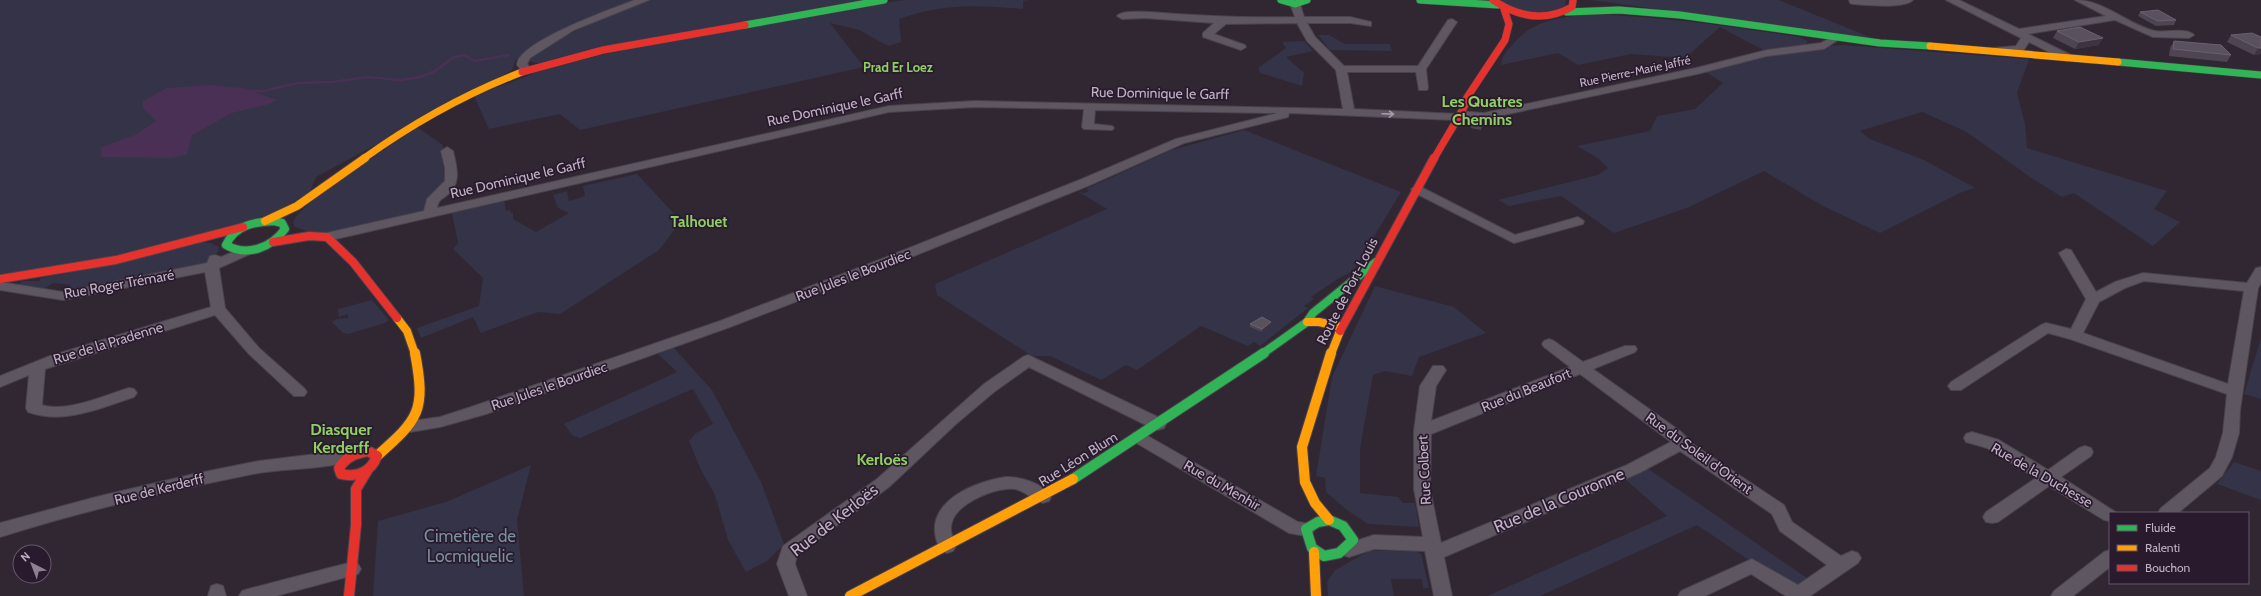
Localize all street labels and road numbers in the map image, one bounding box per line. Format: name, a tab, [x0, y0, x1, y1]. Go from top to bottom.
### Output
street label: Rue Pierre-Marie Jaffré	[1578, 52, 1692, 90]
street label: Rue Dominique le Garff	[1091, 83, 1230, 103]
street label: Rue Dominique le Garff	[765, 84, 905, 130]
street label: Rue Dominique le Garff	[448, 154, 588, 202]
street label: Route de Port-Louis	[1312, 234, 1382, 347]
street label: Rue Jules le Bourdiec	[793, 245, 913, 305]
street label: Rue Roger Trémaré	[62, 265, 176, 303]
street label: Rue de la Pradenne	[51, 318, 165, 368]
street label: Rue Jules le Bourdiec	[489, 358, 609, 414]
street label: Rue du Beaufort	[1479, 364, 1574, 416]
street label: Rue du Soleil d'Orient	[1642, 408, 1756, 498]
street label: Rue Léon Blum	[1035, 428, 1121, 490]
street label: Rue Colbert	[1413, 435, 1435, 505]
street label: Rue de la Duchesse	[1988, 439, 2096, 511]
street label: Rue du Menhir	[1181, 456, 1264, 514]
street label: Rue de la Couronne	[1491, 463, 1628, 537]
street label: Rue de Kerderff	[112, 469, 206, 509]
street label: Rue de Kerloës	[786, 480, 882, 560]

